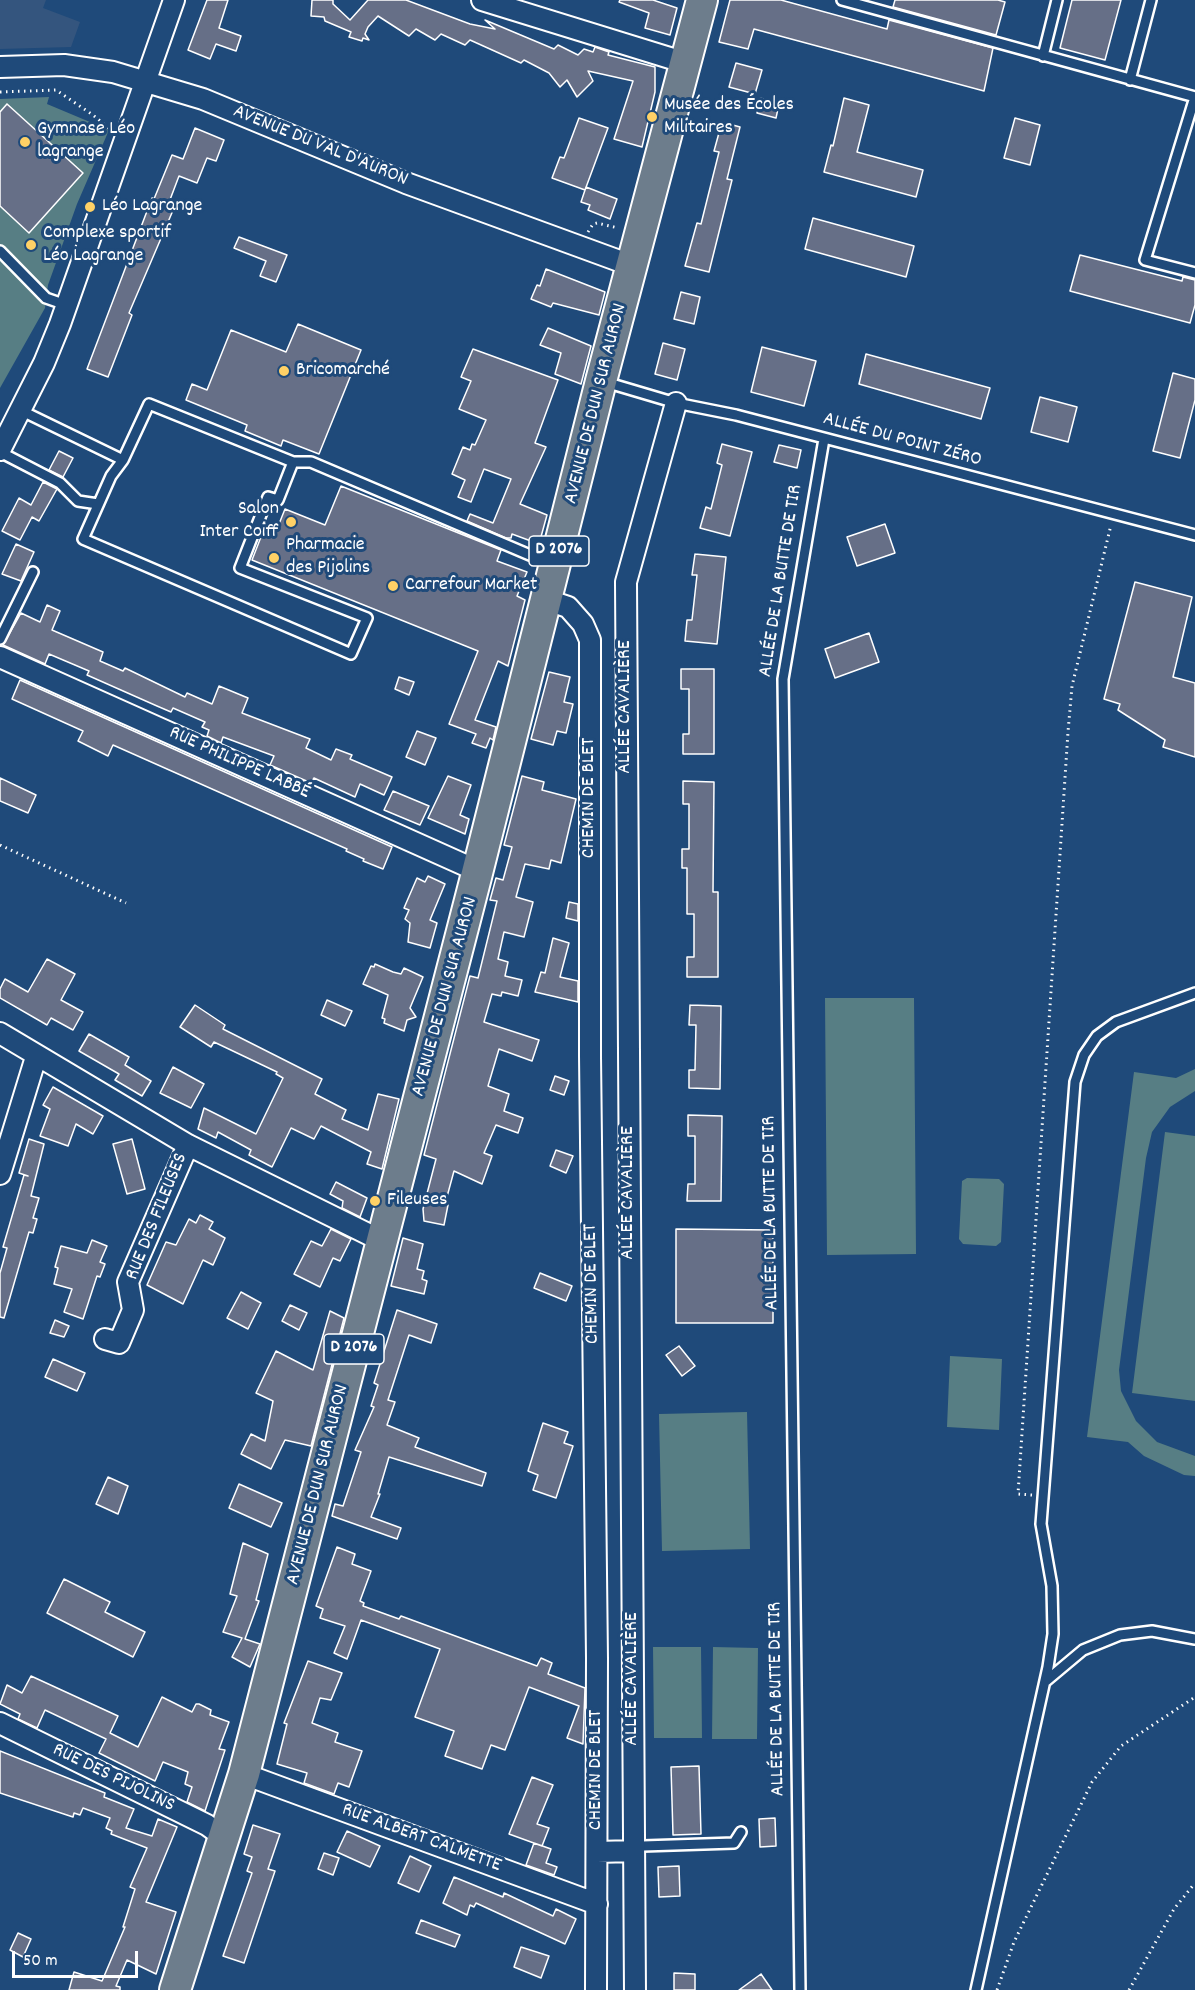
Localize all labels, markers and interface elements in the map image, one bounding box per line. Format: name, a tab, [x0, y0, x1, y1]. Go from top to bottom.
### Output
place label: Musée des Écoles Militaires	[664, 94, 794, 141]
street label: AVENUE DU VAL D'AURON	[229, 101, 411, 193]
marker: Musée des Écoles Militaires	[645, 110, 659, 124]
place label: Gymnase Léo lagrange	[37, 118, 135, 165]
marker: Gymnase Léo lagrange	[18, 135, 32, 149]
place label: Léo Lagrange	[102, 195, 202, 219]
marker: Léo Lagrange	[83, 200, 97, 214]
place label: Complexe sportif Léo Lagrange	[43, 222, 171, 269]
marker: Complexe sportif Léo Lagrange	[24, 238, 38, 252]
street label: AVENUE DE DUN SUR AURON	[560, 301, 634, 507]
place label: Bricomarché	[296, 359, 390, 383]
marker: Bricomarché	[277, 364, 291, 378]
street label: ALLÉE DU POINT ZÉRO	[820, 408, 984, 474]
street label: ALLÉE DE LA BUTTE DE TIR	[755, 483, 809, 679]
place label: Salon Inter Coiff	[199, 498, 279, 545]
marker: Salon Inter Coiff	[284, 515, 298, 529]
place label: Pharmacie des Pijolins	[286, 534, 370, 581]
road number: D 2076	[529, 536, 589, 566]
marker: Pharmacie des Pijolins	[267, 551, 281, 565]
place label: Carrefour Market	[405, 574, 537, 598]
marker: Carrefour Market	[386, 579, 400, 593]
street label: ALLÉE CAVALIÈRE	[614, 640, 638, 774]
street label: RUE PHILIPPE LABBÉ	[165, 722, 313, 806]
street label: CHEMIN DE BLET	[578, 738, 602, 858]
street label: AVENUE DE DUN SUR AURON	[408, 895, 484, 1099]
street label: ALLÉE DE LA BUTTE DE TIR	[758, 1116, 786, 1310]
street label: ALLÉE CAVALIÈRE	[617, 1126, 641, 1260]
street label: RUE DES FILEUSES	[122, 1150, 194, 1284]
place label: Fileuses	[387, 1189, 447, 1213]
marker: Fileuses	[368, 1194, 382, 1208]
street label: CHEMIN DE BLET	[580, 1224, 606, 1344]
road number: D 2076	[324, 1334, 384, 1364]
street label: AVENUE DE DUN SUR AURON	[282, 1382, 356, 1588]
street label: ALLÉE DE LA BUTTE DE TIR	[764, 1602, 792, 1796]
street label: ALLÉE CAVALIÈRE	[621, 1612, 645, 1746]
street label: CHEMIN DE BLET	[585, 1710, 609, 1830]
street label: RUE DES PIJOLINS	[48, 1739, 178, 1819]
street label: RUE ALBERT CALMETTE	[338, 1799, 504, 1879]
scale bar	[15, 1939, 141, 1977]
text: 50 m	[23, 1949, 58, 1974]

